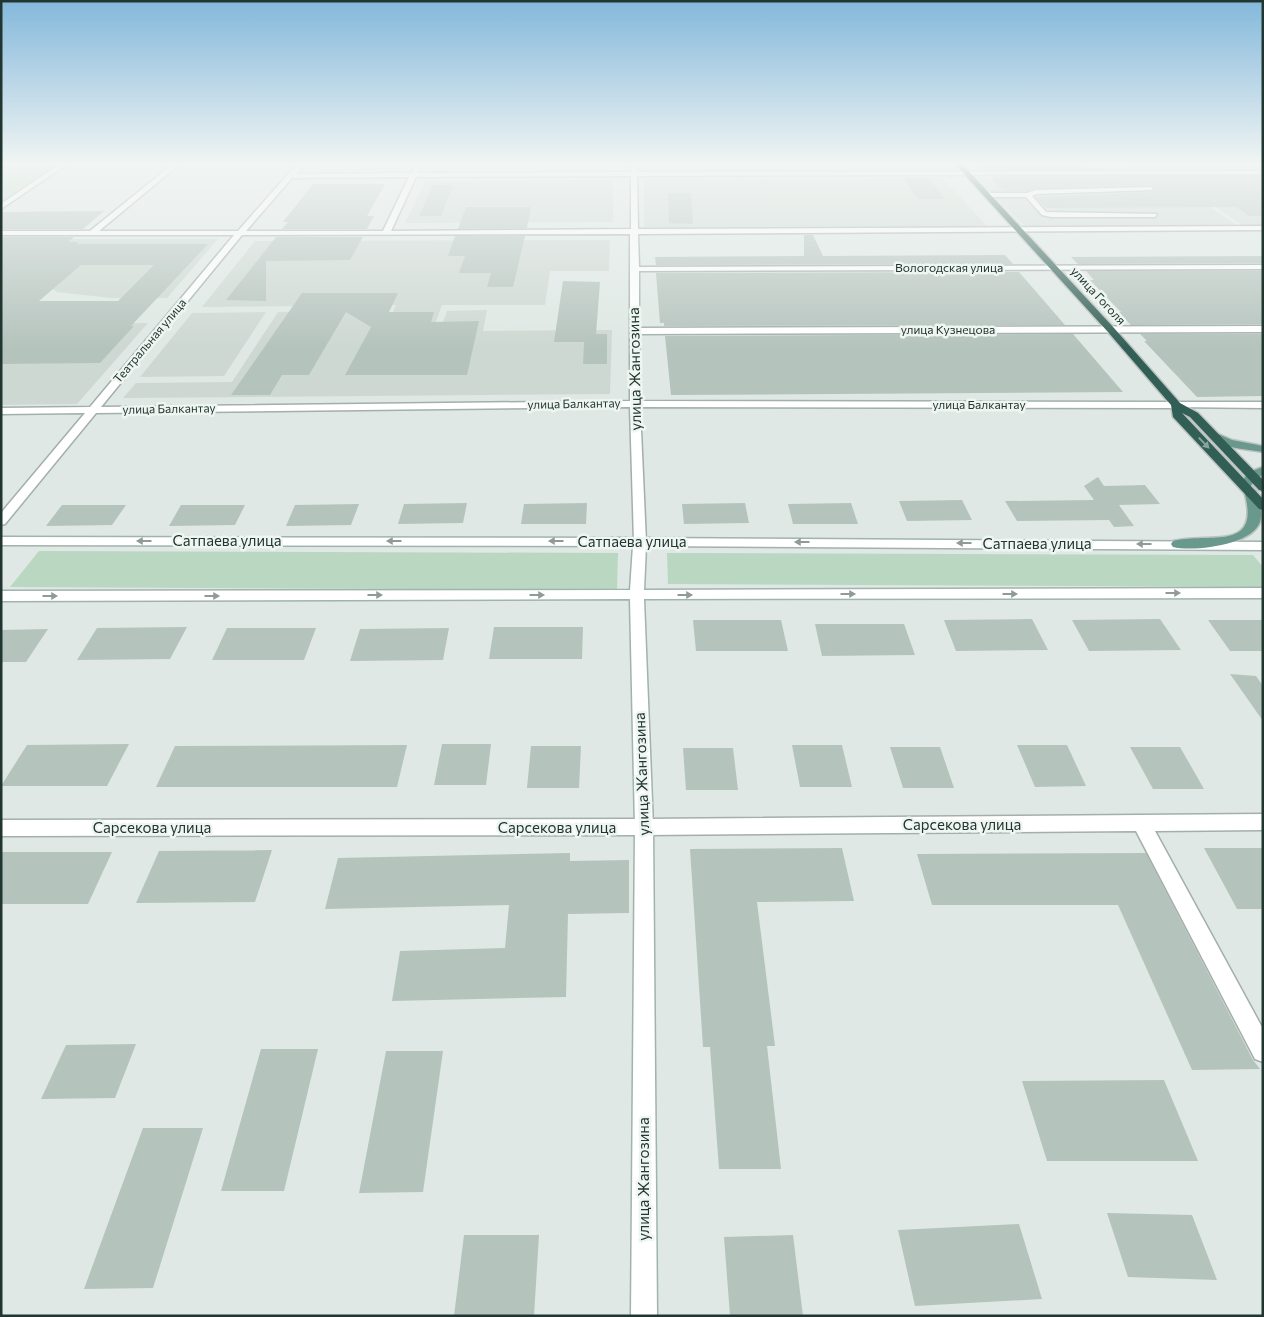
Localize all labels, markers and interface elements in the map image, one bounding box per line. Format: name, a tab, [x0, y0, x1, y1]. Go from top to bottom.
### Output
street label: Вологодская улица	[895, 260, 1003, 274]
street label: улица Гоголя	[1068, 264, 1129, 327]
street label: Театральная улица	[110, 295, 189, 385]
street label: улица Жангозина	[624, 307, 644, 431]
street label: улица Кузнецова	[901, 322, 995, 336]
street label: улица Балкантау	[527, 395, 621, 411]
street label: улица Балкантау	[932, 397, 1026, 411]
street label: улица Балкантау	[122, 400, 216, 416]
one-way arrow	[1198, 437, 1210, 449]
street label: Сатпаева улица	[173, 531, 281, 549]
street label: Сатпаева улица	[578, 532, 686, 550]
street label: Сатпаева улица	[983, 534, 1091, 552]
one-way arrow	[135, 537, 151, 545]
one-way arrow	[385, 537, 401, 545]
one-way arrow	[548, 537, 564, 545]
one-way arrow	[793, 538, 809, 546]
one-way arrow	[956, 539, 972, 547]
one-way arrow	[1136, 540, 1152, 548]
one-way arrow	[1165, 589, 1181, 597]
one-way arrow	[840, 590, 856, 598]
one-way arrow	[1003, 590, 1019, 598]
one-way arrow	[367, 591, 383, 599]
one-way arrow	[530, 591, 546, 599]
one-way arrow	[678, 591, 694, 599]
one-way arrow	[42, 592, 58, 600]
one-way arrow	[205, 592, 221, 600]
street label: улица Жангозина	[630, 712, 652, 836]
street label: Сарсекова улица	[903, 815, 1021, 833]
street label: Сарсекова улица	[93, 818, 211, 836]
street label: Сарсекова улица	[498, 818, 616, 836]
street label: улица Жангозина	[634, 1117, 652, 1241]

